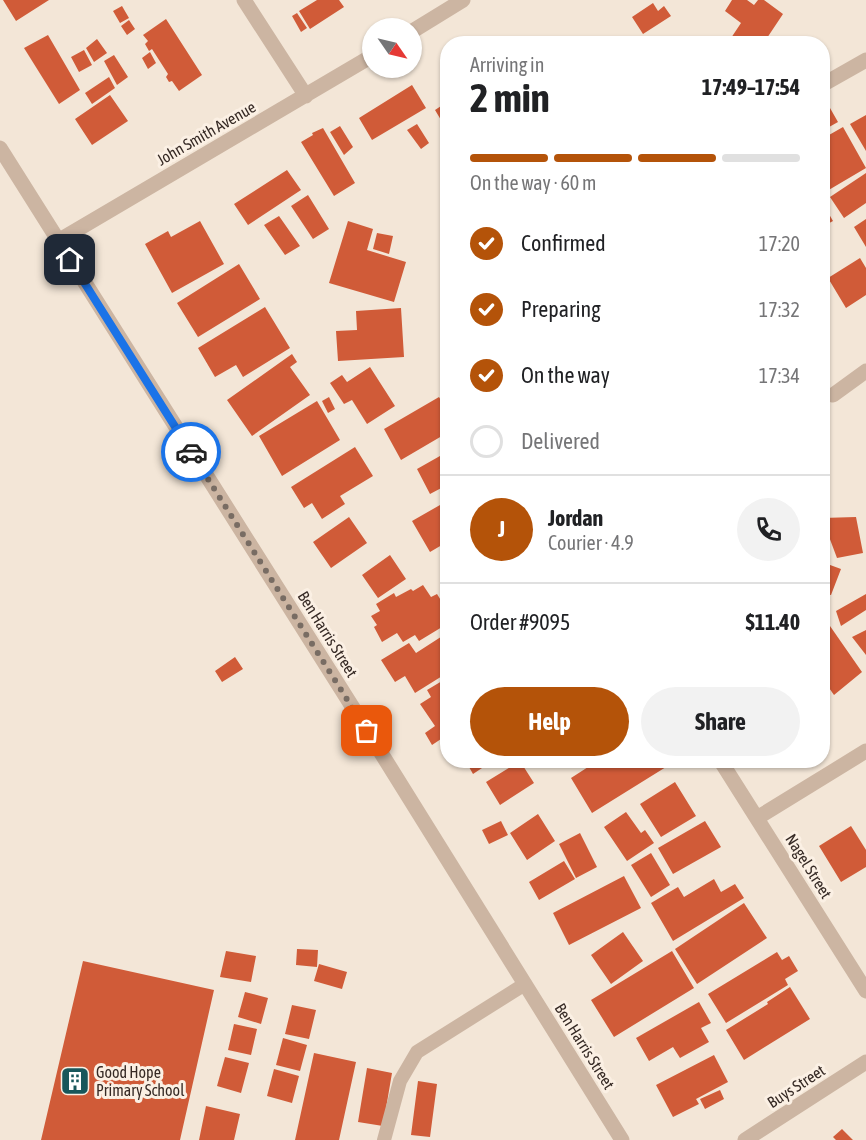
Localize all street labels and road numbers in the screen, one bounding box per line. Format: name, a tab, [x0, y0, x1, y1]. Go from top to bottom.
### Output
street label: John Smith Avenue	[153, 97, 259, 169]
street label: Ben Harris Street	[295, 588, 362, 680]
street label: Nagel Street	[781, 831, 836, 902]
street label: Ben Harris Street	[552, 1000, 619, 1092]
street label: Buys Street	[764, 1061, 829, 1112]

